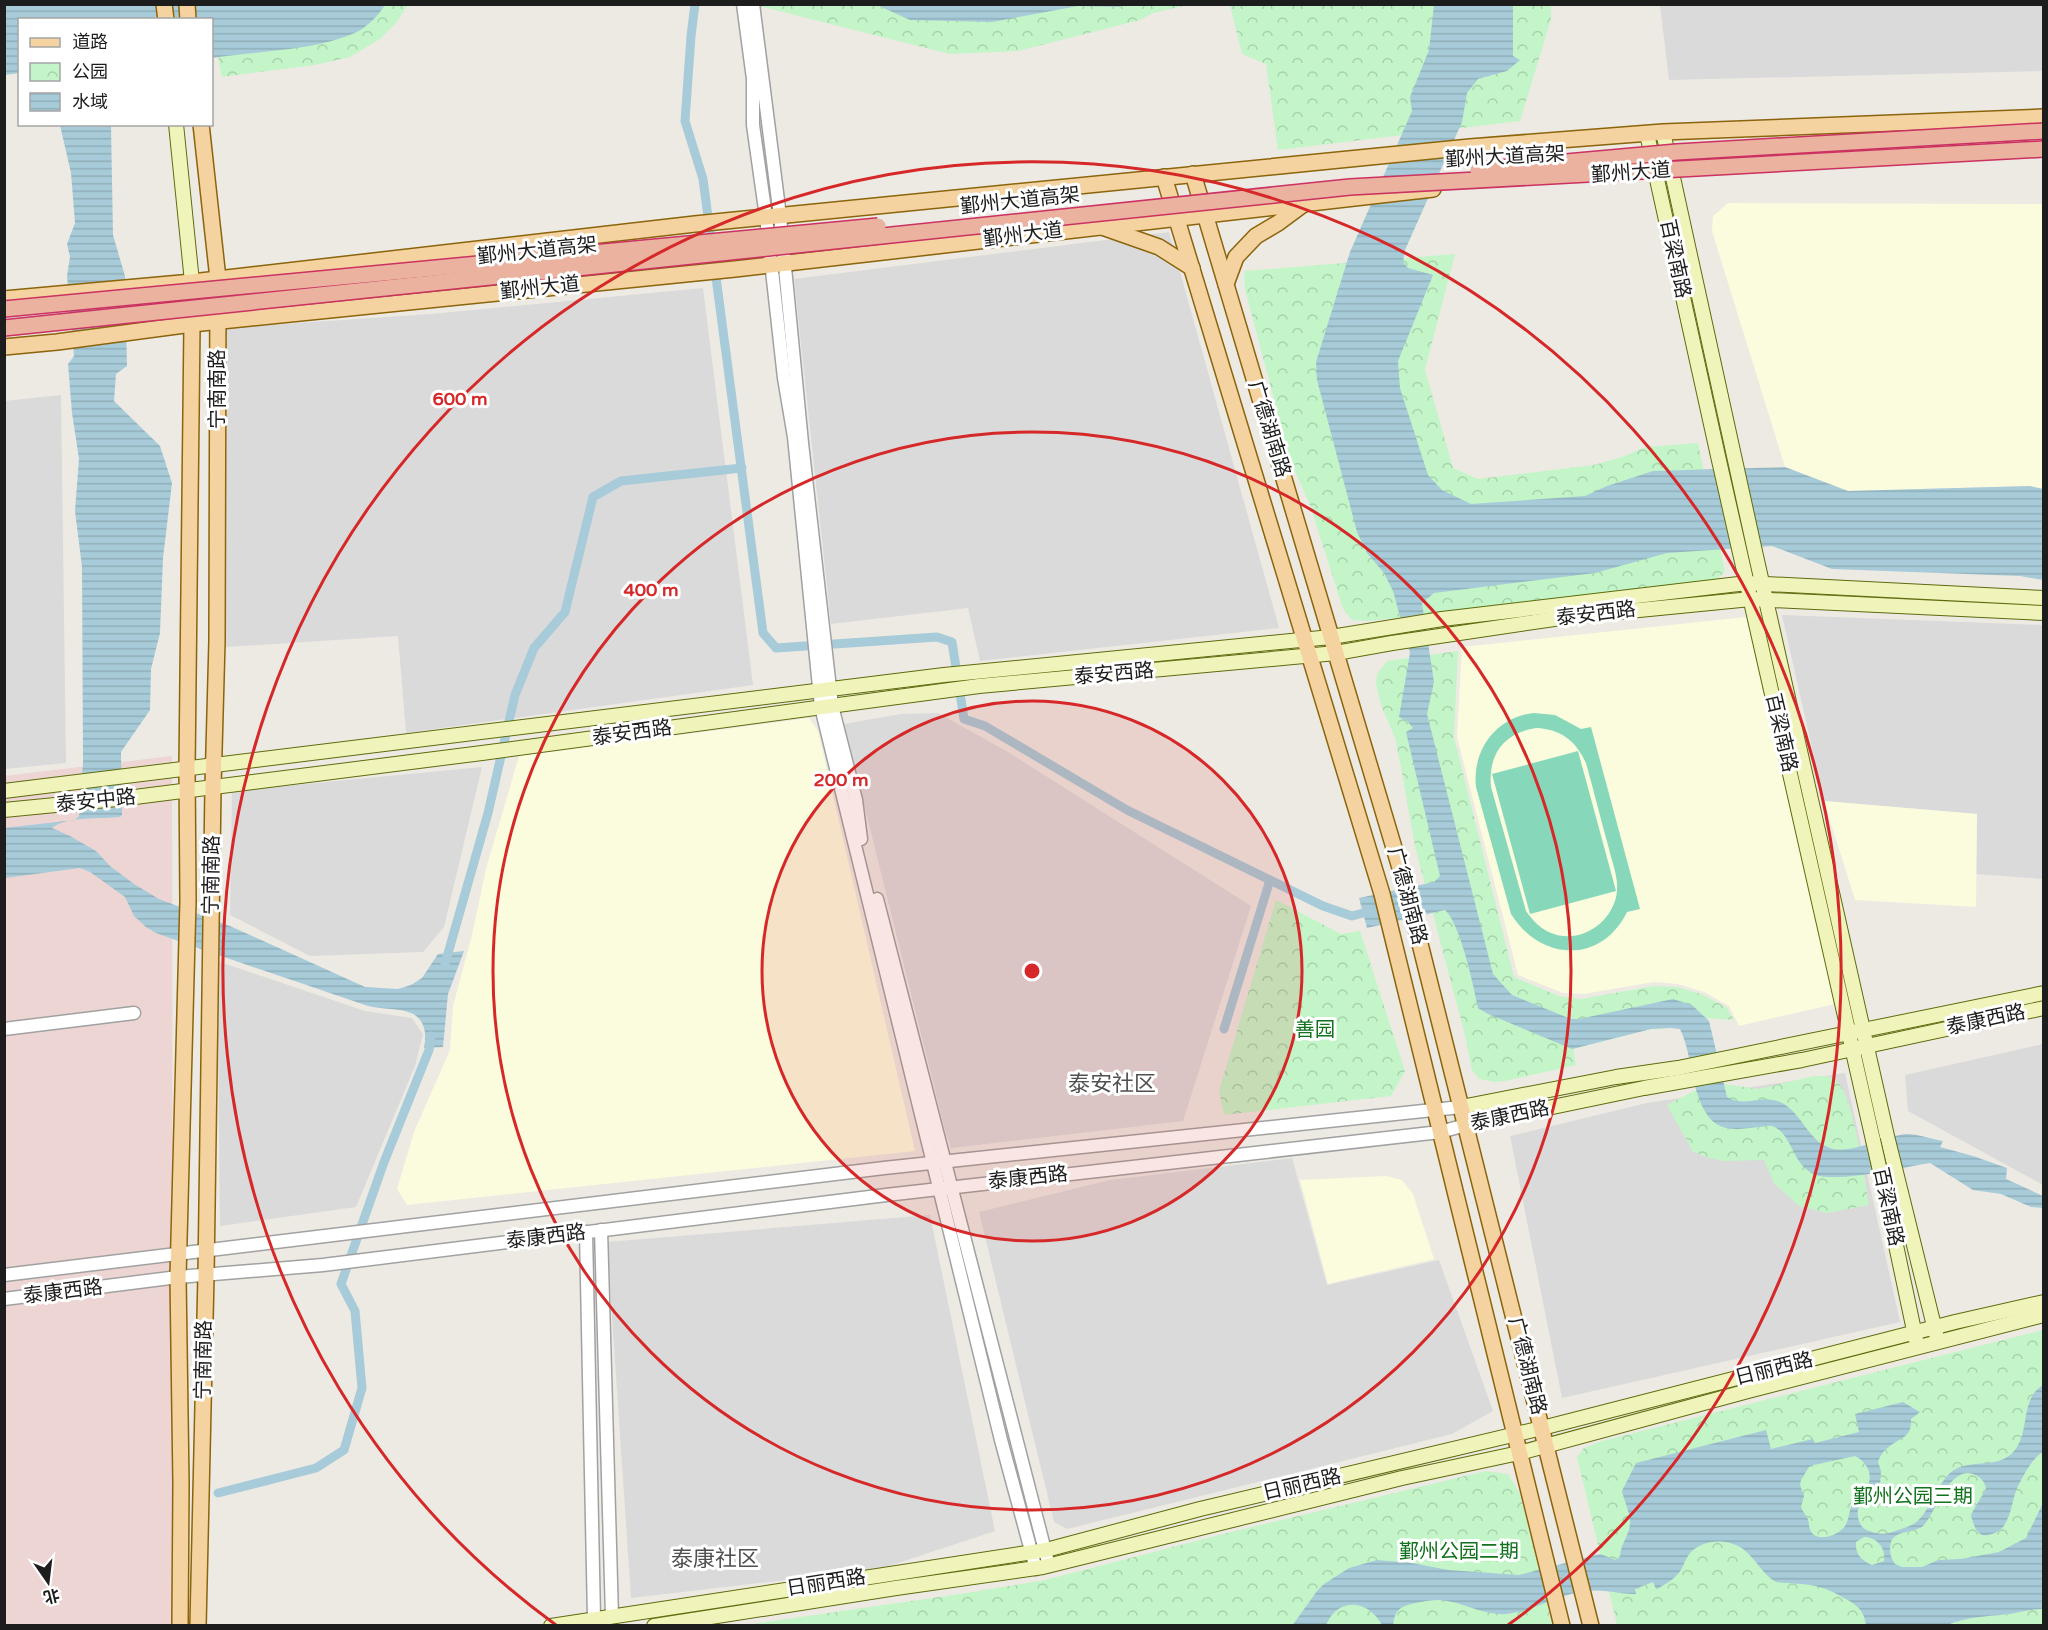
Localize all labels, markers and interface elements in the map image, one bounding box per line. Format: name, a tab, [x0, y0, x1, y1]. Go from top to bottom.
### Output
legend	[18, 18, 213, 126]
text: 道路	[72, 31, 108, 53]
text: 公园	[72, 61, 108, 83]
text: 水域	[72, 91, 108, 113]
street label: 鄞州大道高架	[1444, 142, 1566, 172]
street label: 鄞州大道	[1590, 158, 1672, 188]
street label: 鄞州大道高架	[959, 183, 1081, 219]
street label: 百梁南路	[1655, 217, 1695, 301]
street label: 鄞州大道	[982, 218, 1064, 252]
street label: 鄞州大道高架	[476, 233, 598, 269]
street label: 鄞州大道	[499, 272, 581, 304]
street label: 宁南南路	[206, 349, 230, 429]
street label: 广德湖南路	[1243, 378, 1295, 480]
text: 600 m	[432, 388, 488, 410]
text: 400 m	[623, 579, 679, 601]
street label: 泰安西路	[1555, 597, 1637, 631]
street label: 泰安西路	[1073, 659, 1155, 689]
street label: 百梁南路	[1760, 691, 1802, 775]
street label: 泰安西路	[591, 716, 673, 750]
text: 200 m	[813, 769, 869, 791]
street label: 泰安中路	[55, 785, 137, 817]
street label: 宁南南路	[199, 835, 225, 915]
street label: 广德湖南路	[1382, 845, 1432, 947]
centre of rings	[1022, 961, 1042, 981]
street label: 泰康西路	[1944, 1000, 2028, 1040]
park label: 善园	[1295, 1018, 1335, 1042]
district label: 泰安社区	[1068, 1071, 1156, 1097]
street label: 泰康西路	[1468, 1096, 1552, 1136]
street label: 泰康西路	[987, 1162, 1069, 1194]
street label: 百梁南路	[1868, 1165, 1908, 1249]
street label: 泰康西路	[505, 1220, 587, 1254]
street label: 泰康西路	[22, 1275, 104, 1309]
street label: 广德湖南路	[1503, 1315, 1551, 1417]
street label: 宁南南路	[191, 1320, 217, 1400]
street label: 日丽西路	[1732, 1348, 1816, 1390]
street label: 日丽西路	[1260, 1464, 1344, 1506]
park label: 鄞州公园三期	[1853, 1485, 1973, 1509]
park label: 鄞州公园二期	[1399, 1540, 1519, 1564]
district label: 泰康社区	[671, 1546, 759, 1572]
north arrow	[18, 1552, 78, 1612]
street label: 日丽西路	[785, 1565, 867, 1601]
text: 北	[41, 1584, 62, 1607]

